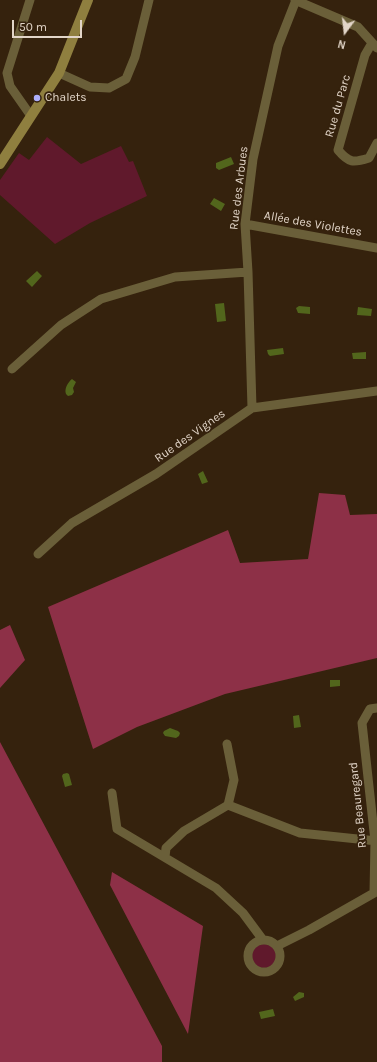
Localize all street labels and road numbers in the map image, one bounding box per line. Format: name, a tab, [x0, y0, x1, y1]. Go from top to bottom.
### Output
street label: Rue du Parc	[322, 73, 354, 139]
street label: Rue des Arbues	[227, 145, 251, 231]
street label: Allée des Violettes	[263, 208, 363, 240]
street label: Rue des Vignes	[152, 406, 228, 466]
street label: Rue Beauregard	[346, 761, 370, 849]

